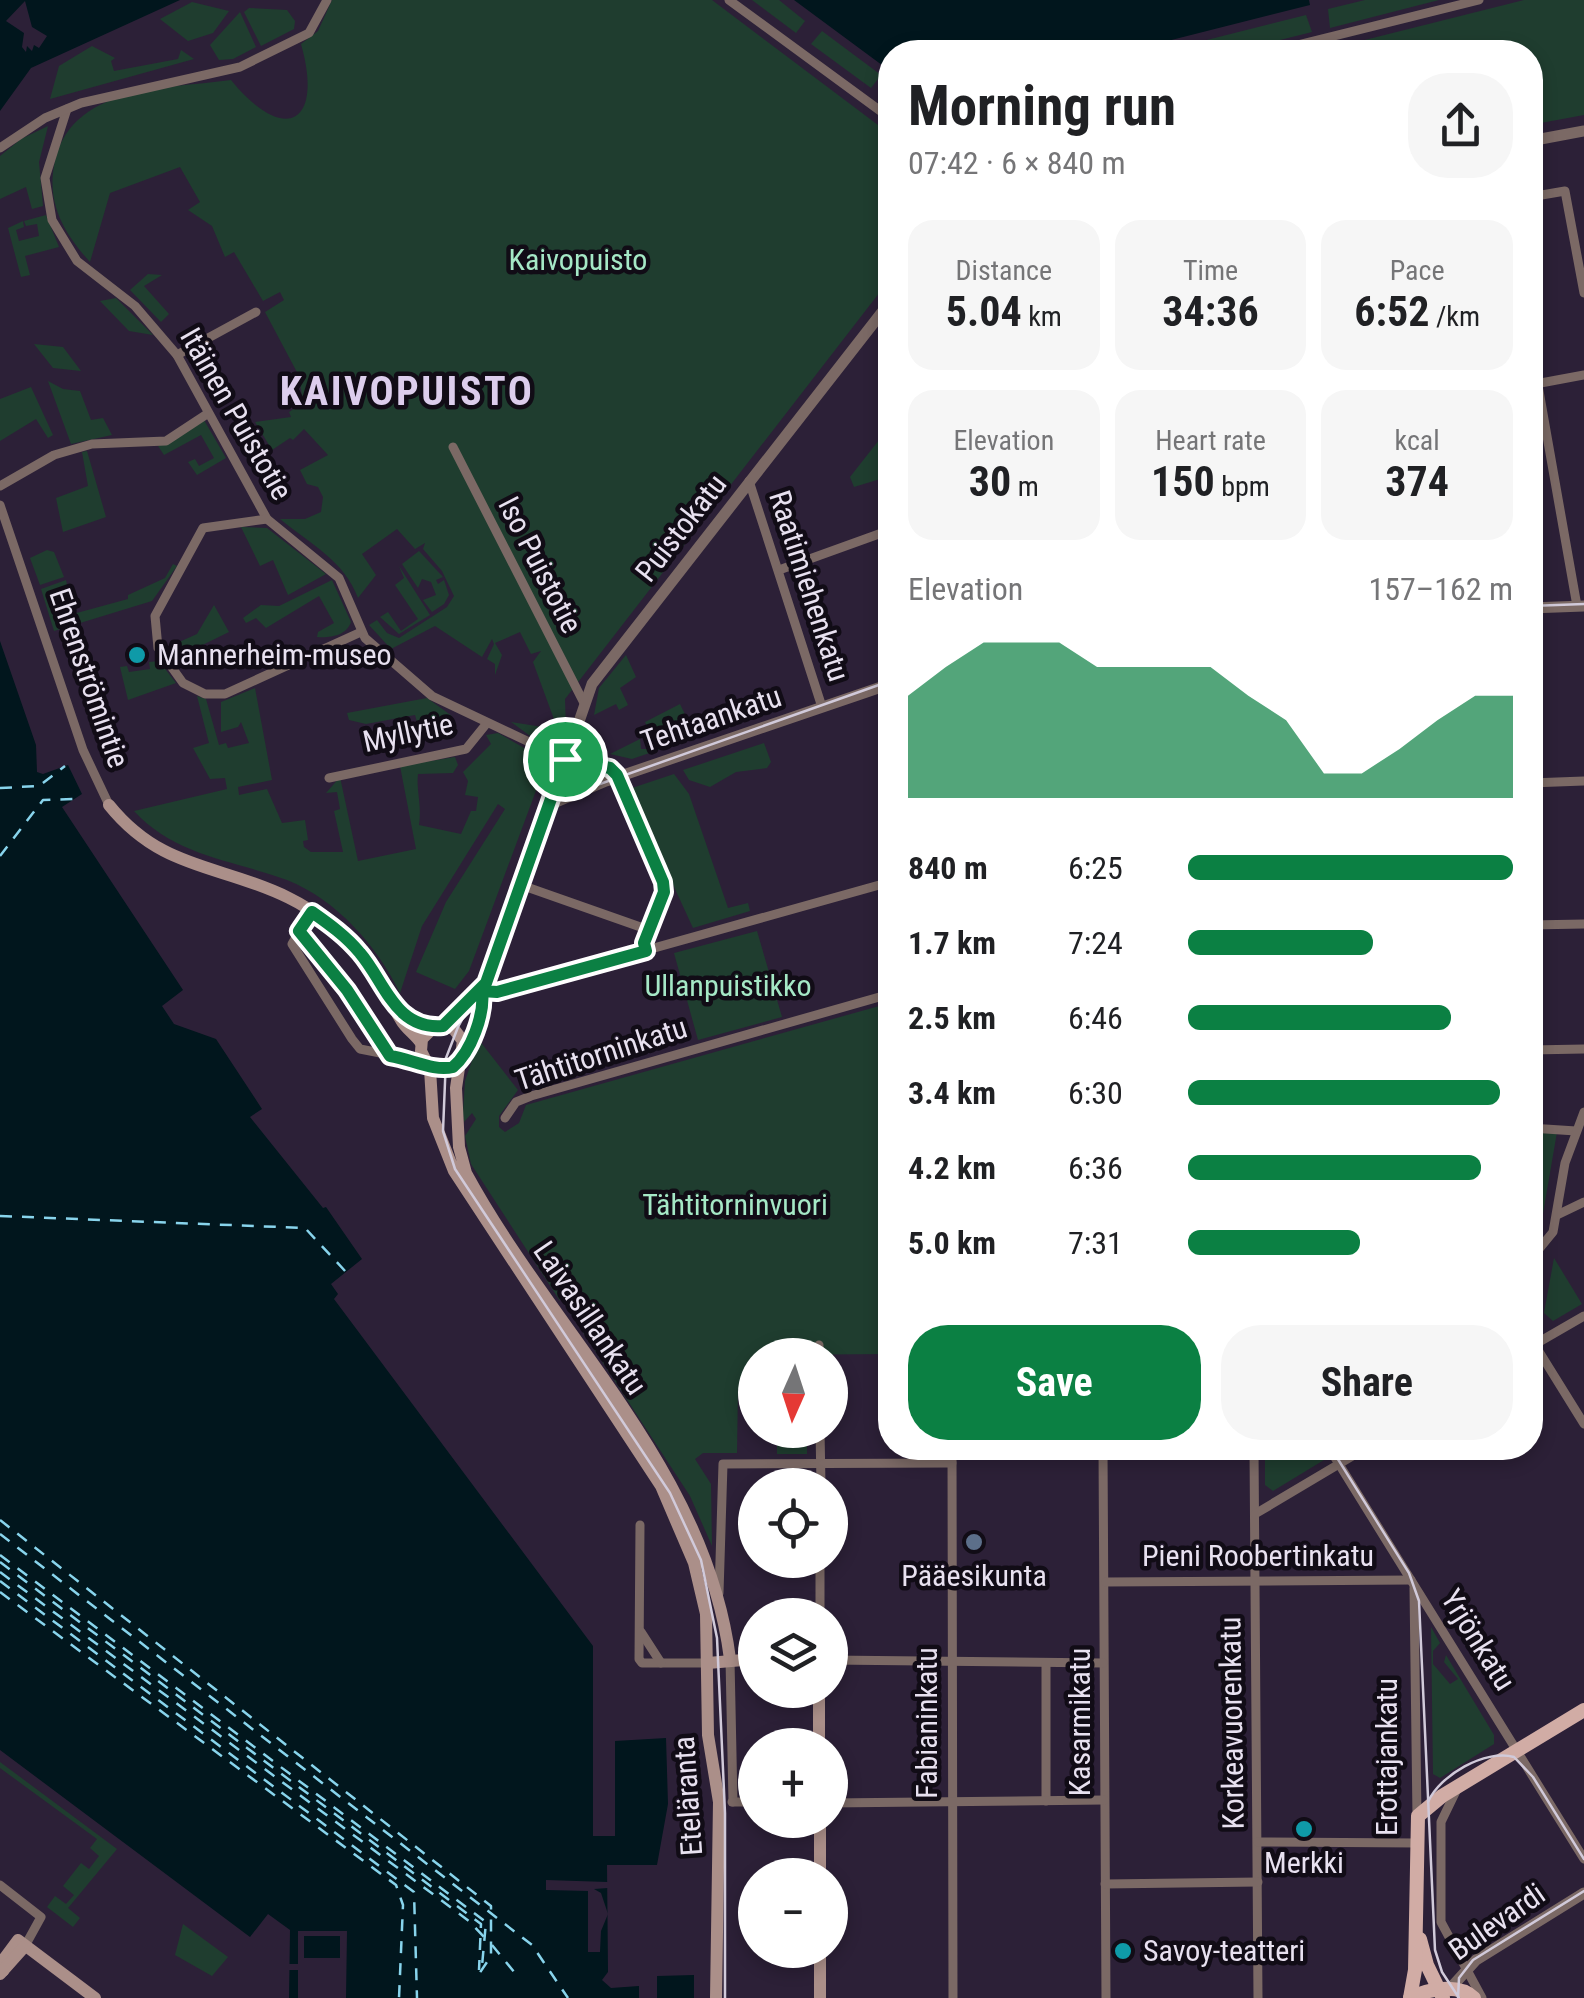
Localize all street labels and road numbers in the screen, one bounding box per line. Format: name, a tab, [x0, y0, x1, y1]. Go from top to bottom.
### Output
street label: Itäinen Puistotie	[173, 322, 300, 506]
street label: Puistokatu	[628, 467, 733, 588]
street label: Raatimiehenkatu	[762, 486, 857, 686]
street label: Iso Puistotie	[491, 491, 590, 639]
street label: Ehrenströmintie	[42, 584, 136, 772]
street label: Tehtaankatu	[636, 678, 786, 759]
street label: Myllytie	[360, 706, 456, 759]
street label: Tähtitorninkatu	[511, 1009, 691, 1098]
street label: Laivasillankatu	[526, 1235, 654, 1401]
street label: Pieni Roobertinkatu	[1142, 1538, 1374, 1573]
street label: Yrjönkatu	[1434, 1583, 1523, 1696]
street label: Korkeavuorenkatu	[1212, 1616, 1251, 1830]
street label: Fabianinkatu	[909, 1647, 944, 1799]
street label: Kasarmikatu	[1062, 1648, 1097, 1796]
street label: Erottajankatu	[1369, 1678, 1404, 1836]
street label: Eteläranta	[666, 1735, 709, 1857]
street label: Bulevardi	[1442, 1876, 1551, 1967]

